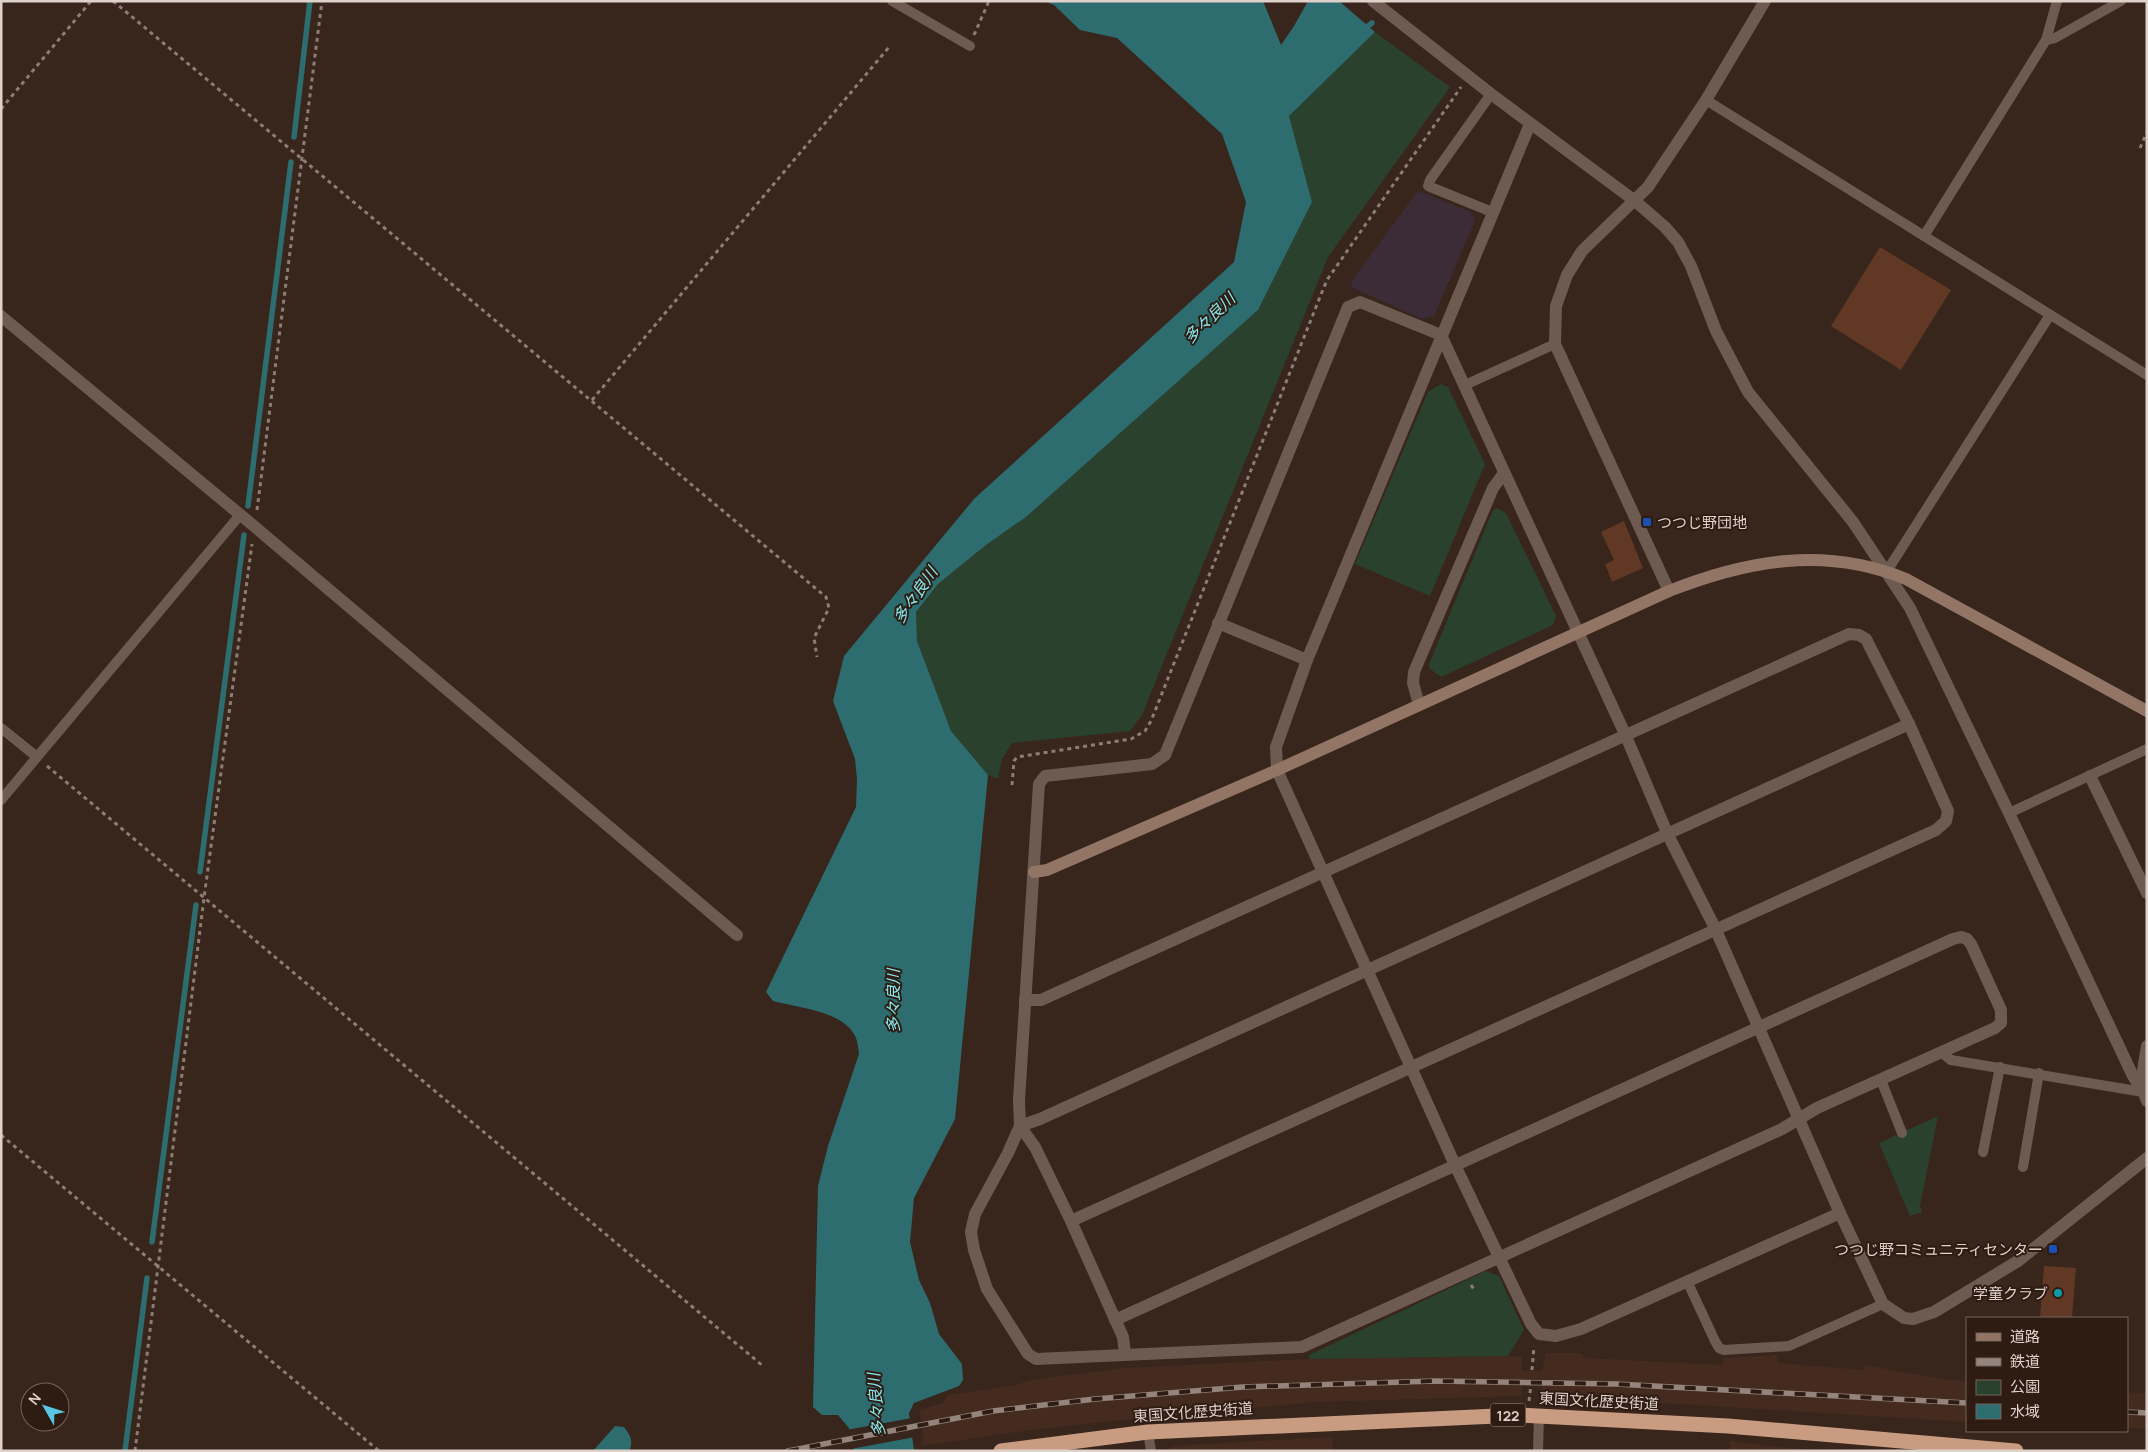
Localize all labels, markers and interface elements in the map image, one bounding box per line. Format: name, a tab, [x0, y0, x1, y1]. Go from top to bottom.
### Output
water label: 多々良川	[1178, 286, 1241, 348]
place label: つつじ野団地	[1657, 512, 1747, 533]
marker: つつじ野団地	[1641, 516, 1653, 528]
water label: 多々良川	[888, 561, 944, 628]
water label: 多々良川	[882, 967, 904, 1033]
place label: つつじ野コミュニティセンター	[1834, 1239, 2043, 1260]
marker: つつじ野コミュニティセンター	[2047, 1243, 2059, 1255]
place label: 学童クラブ	[1973, 1283, 2048, 1304]
marker: 学童クラブ	[2052, 1287, 2064, 1299]
legend	[1966, 1317, 2128, 1432]
text: 道路	[2010, 1326, 2040, 1347]
text: 鉄道	[2010, 1351, 2040, 1372]
water label: 多々良川	[862, 1370, 890, 1438]
text: 公園	[2010, 1376, 2040, 1397]
north arrow	[20, 1382, 70, 1432]
street label: 東国文化歴史街道	[1539, 1387, 1659, 1415]
text: N	[24, 1389, 45, 1408]
street label: 東国文化歴史街道	[1132, 1397, 1254, 1427]
text: 水域	[2010, 1401, 2040, 1422]
road number: 122	[1490, 1404, 1526, 1426]

